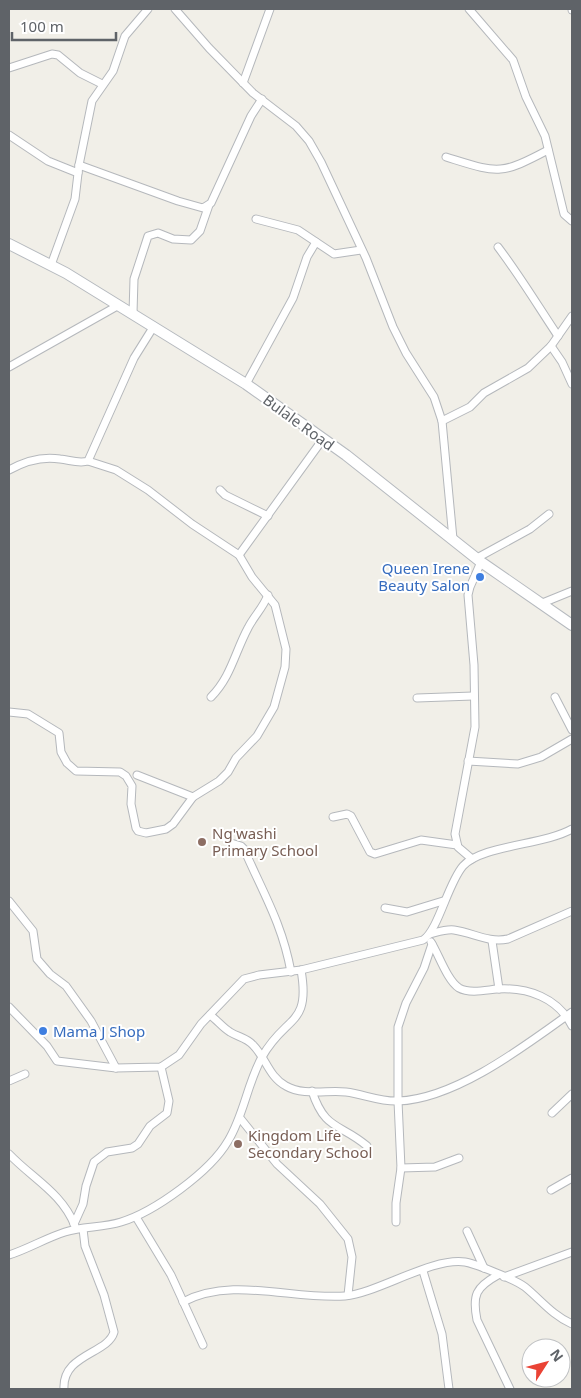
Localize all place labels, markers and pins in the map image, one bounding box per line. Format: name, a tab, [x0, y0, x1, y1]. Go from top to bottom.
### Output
place label: Queen Irene Beauty Salon	[378, 558, 470, 595]
marker: Queen Irene Beauty Salon	[474, 571, 486, 583]
place label: Ng'washi Primary School	[212, 823, 318, 860]
marker: Ng'washi Primary School	[196, 836, 208, 848]
place label: Mama J Shop	[53, 1021, 145, 1041]
marker: Mama J Shop	[37, 1025, 49, 1037]
place label: Kingdom Life Secondary School	[248, 1125, 372, 1162]
marker: Kingdom Life Secondary School	[232, 1138, 244, 1150]

